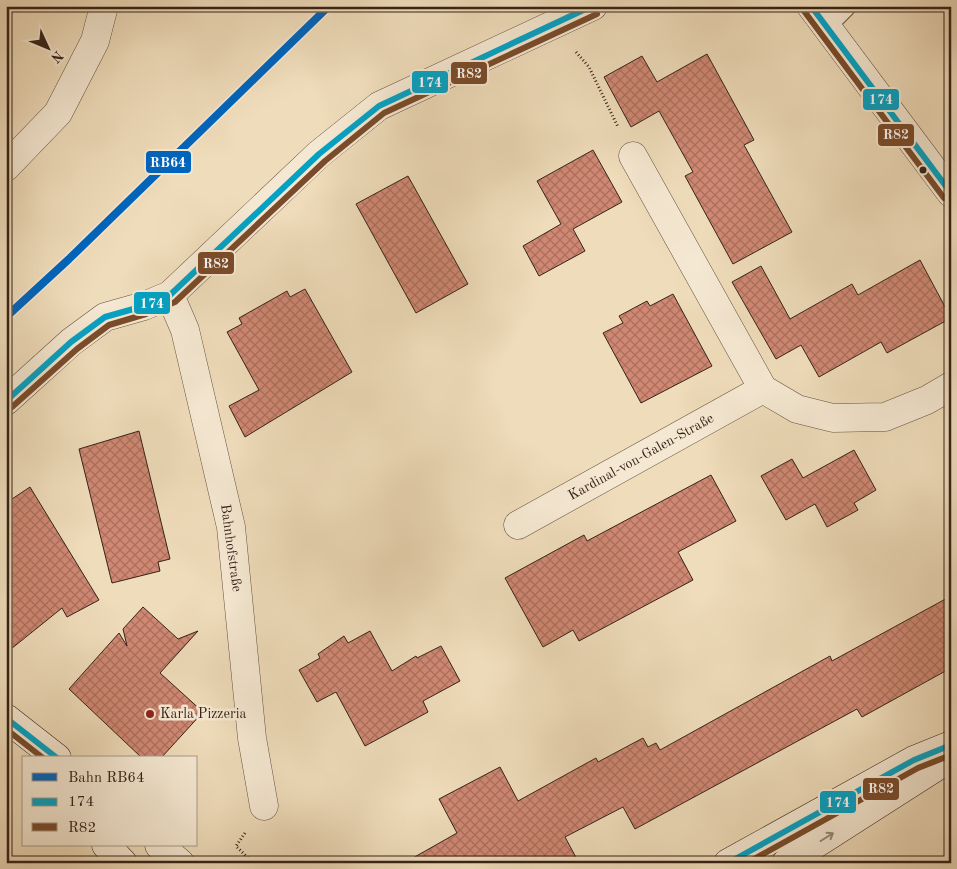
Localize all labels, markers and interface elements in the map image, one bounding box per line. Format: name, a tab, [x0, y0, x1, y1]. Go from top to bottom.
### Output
north arrow	[22, 22, 72, 72]
text: N	[48, 48, 65, 65]
line badge: R82	[450, 61, 488, 85]
text: R82	[456, 67, 482, 81]
line badge: 174	[411, 70, 449, 94]
text: 174	[418, 76, 442, 90]
line badge: 174	[862, 88, 900, 111]
text: 174	[869, 93, 893, 107]
line badge: R82	[877, 123, 915, 147]
text: R82	[883, 128, 909, 142]
line badge: RB64	[145, 150, 192, 174]
text: RB64	[150, 156, 186, 170]
unlabelled marker	[918, 165, 928, 175]
line badge: R82	[197, 251, 235, 275]
text: R82	[203, 257, 229, 271]
line badge: 174	[133, 291, 171, 315]
text: 174	[140, 297, 164, 311]
street label: Kardinal-von-Galen-Straße	[566, 411, 716, 503]
street label: Bahnhofstraße	[218, 503, 244, 593]
place label: Karla Pizzeria	[160, 707, 246, 721]
marker: Karla Pizzeria	[144, 708, 156, 720]
legend	[22, 756, 198, 846]
text: Bahn RB64	[68, 771, 145, 786]
line badge: R82	[862, 777, 900, 801]
text: R82	[868, 782, 894, 796]
line badge: 174	[819, 790, 857, 814]
text: 174	[68, 795, 94, 810]
text: 174	[826, 796, 850, 810]
text: R82	[68, 821, 96, 836]
one-way arrow	[820, 832, 834, 842]

